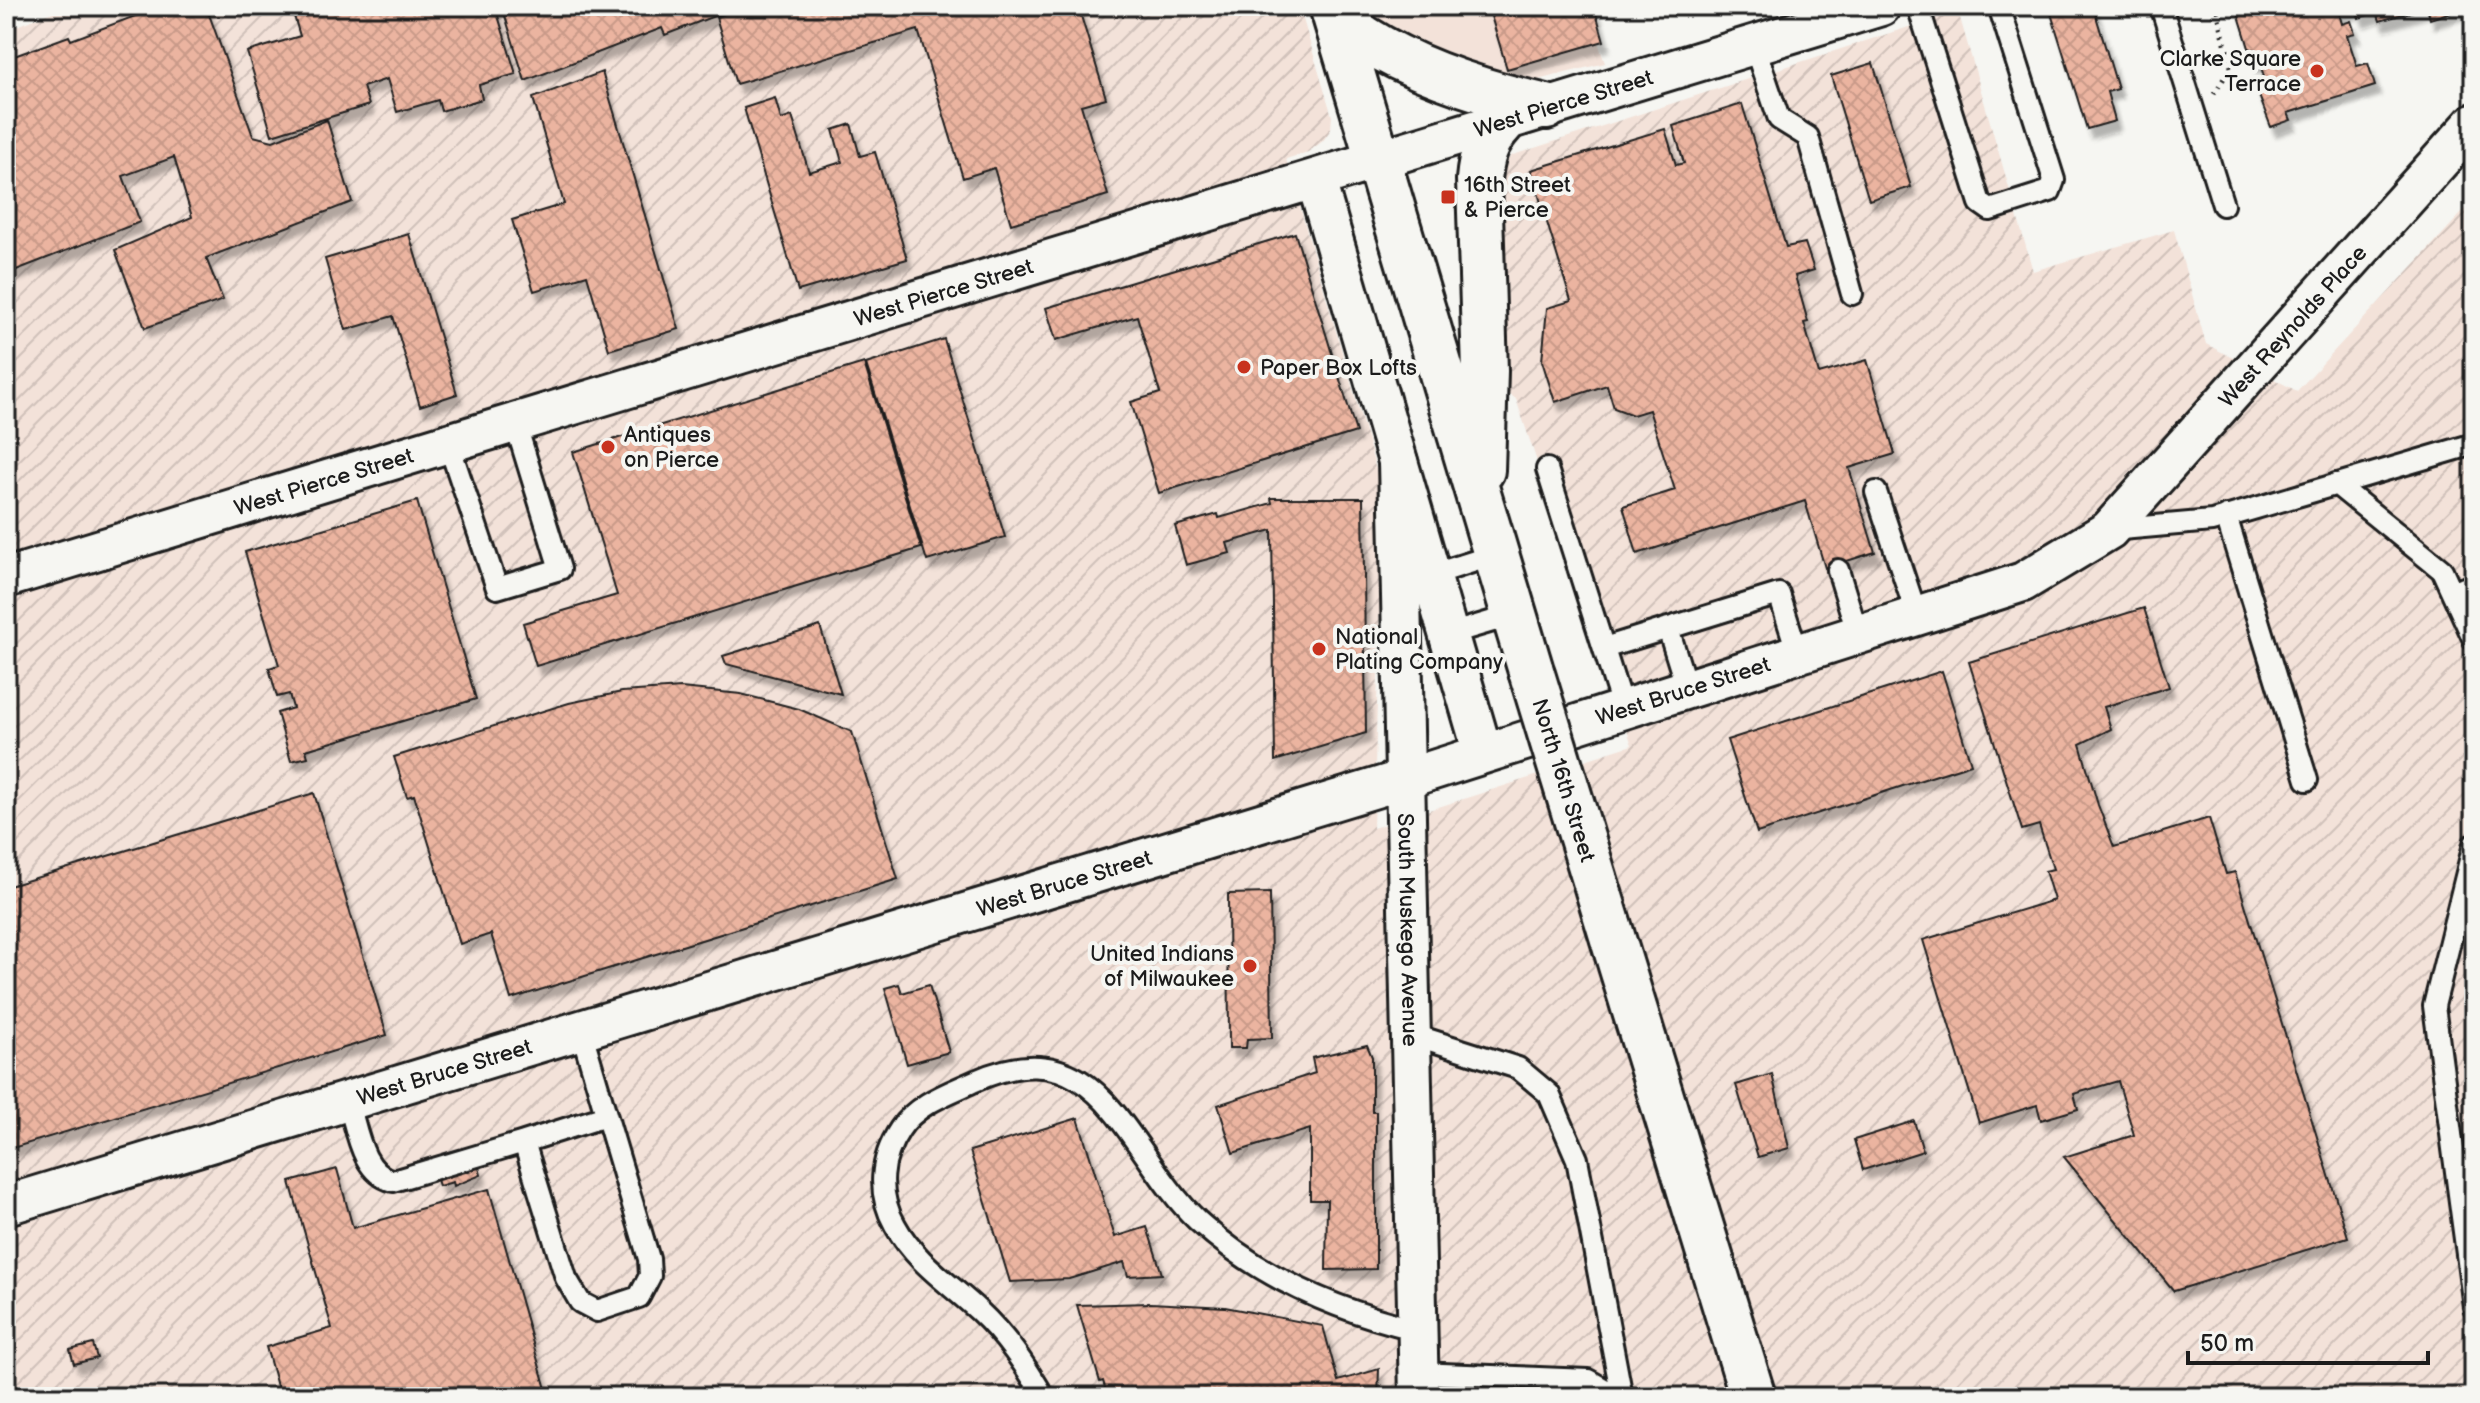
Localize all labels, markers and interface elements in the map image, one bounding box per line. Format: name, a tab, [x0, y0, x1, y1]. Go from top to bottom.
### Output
place label: Clarke Square Terrace	[2160, 46, 2301, 98]
marker: Clarke Square Terrace	[2308, 62, 2326, 80]
street label: West Pierce Street	[1471, 64, 1657, 144]
place label: 16th Street & Pierce	[1464, 172, 1571, 224]
marker: 16th Street & Pierce	[1439, 188, 1457, 206]
street label: West Reynolds Place	[2214, 240, 2373, 413]
street label: West Pierce Street	[851, 253, 1037, 333]
place label: Paper Box Lofts	[1260, 355, 1417, 382]
marker: Paper Box Lofts	[1235, 358, 1253, 376]
place label: Antiques on Pierce	[624, 422, 719, 474]
marker: Antiques on Pierce	[599, 438, 617, 456]
street label: West Pierce Street	[231, 442, 417, 523]
place label: National Plating Company	[1335, 624, 1503, 676]
marker: National Plating Company	[1310, 640, 1328, 658]
street label: West Bruce Street	[1593, 651, 1774, 732]
street label: North 16th Street	[1525, 696, 1601, 865]
street label: South Muskego Avenue	[1391, 813, 1423, 1047]
street label: West Bruce Street	[974, 845, 1155, 924]
place label: United Indians of Milwaukee	[1090, 941, 1234, 993]
marker: United Indians of Milwaukee	[1241, 957, 1259, 975]
street label: West Bruce Street	[354, 1034, 536, 1112]
scale bar	[2188, 1315, 2428, 1365]
text: 50 m	[2200, 1329, 2254, 1358]

